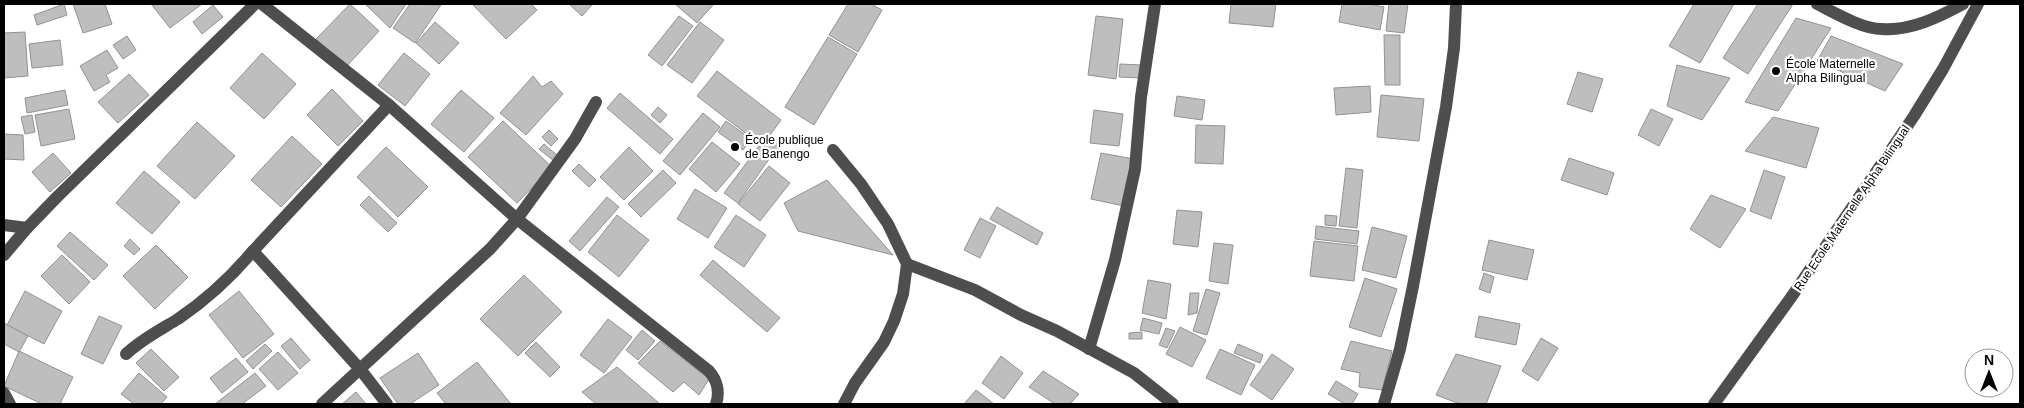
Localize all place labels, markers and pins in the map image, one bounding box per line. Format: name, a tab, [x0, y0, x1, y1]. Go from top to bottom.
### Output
place label: École Maternelle Alpha Bilingual	[1786, 56, 1876, 85]
marker: École Maternelle Alpha Bilingual	[1770, 65, 1782, 77]
place label: École publique de Banengo	[745, 132, 824, 161]
marker: École publique de Banengo	[729, 141, 741, 153]

